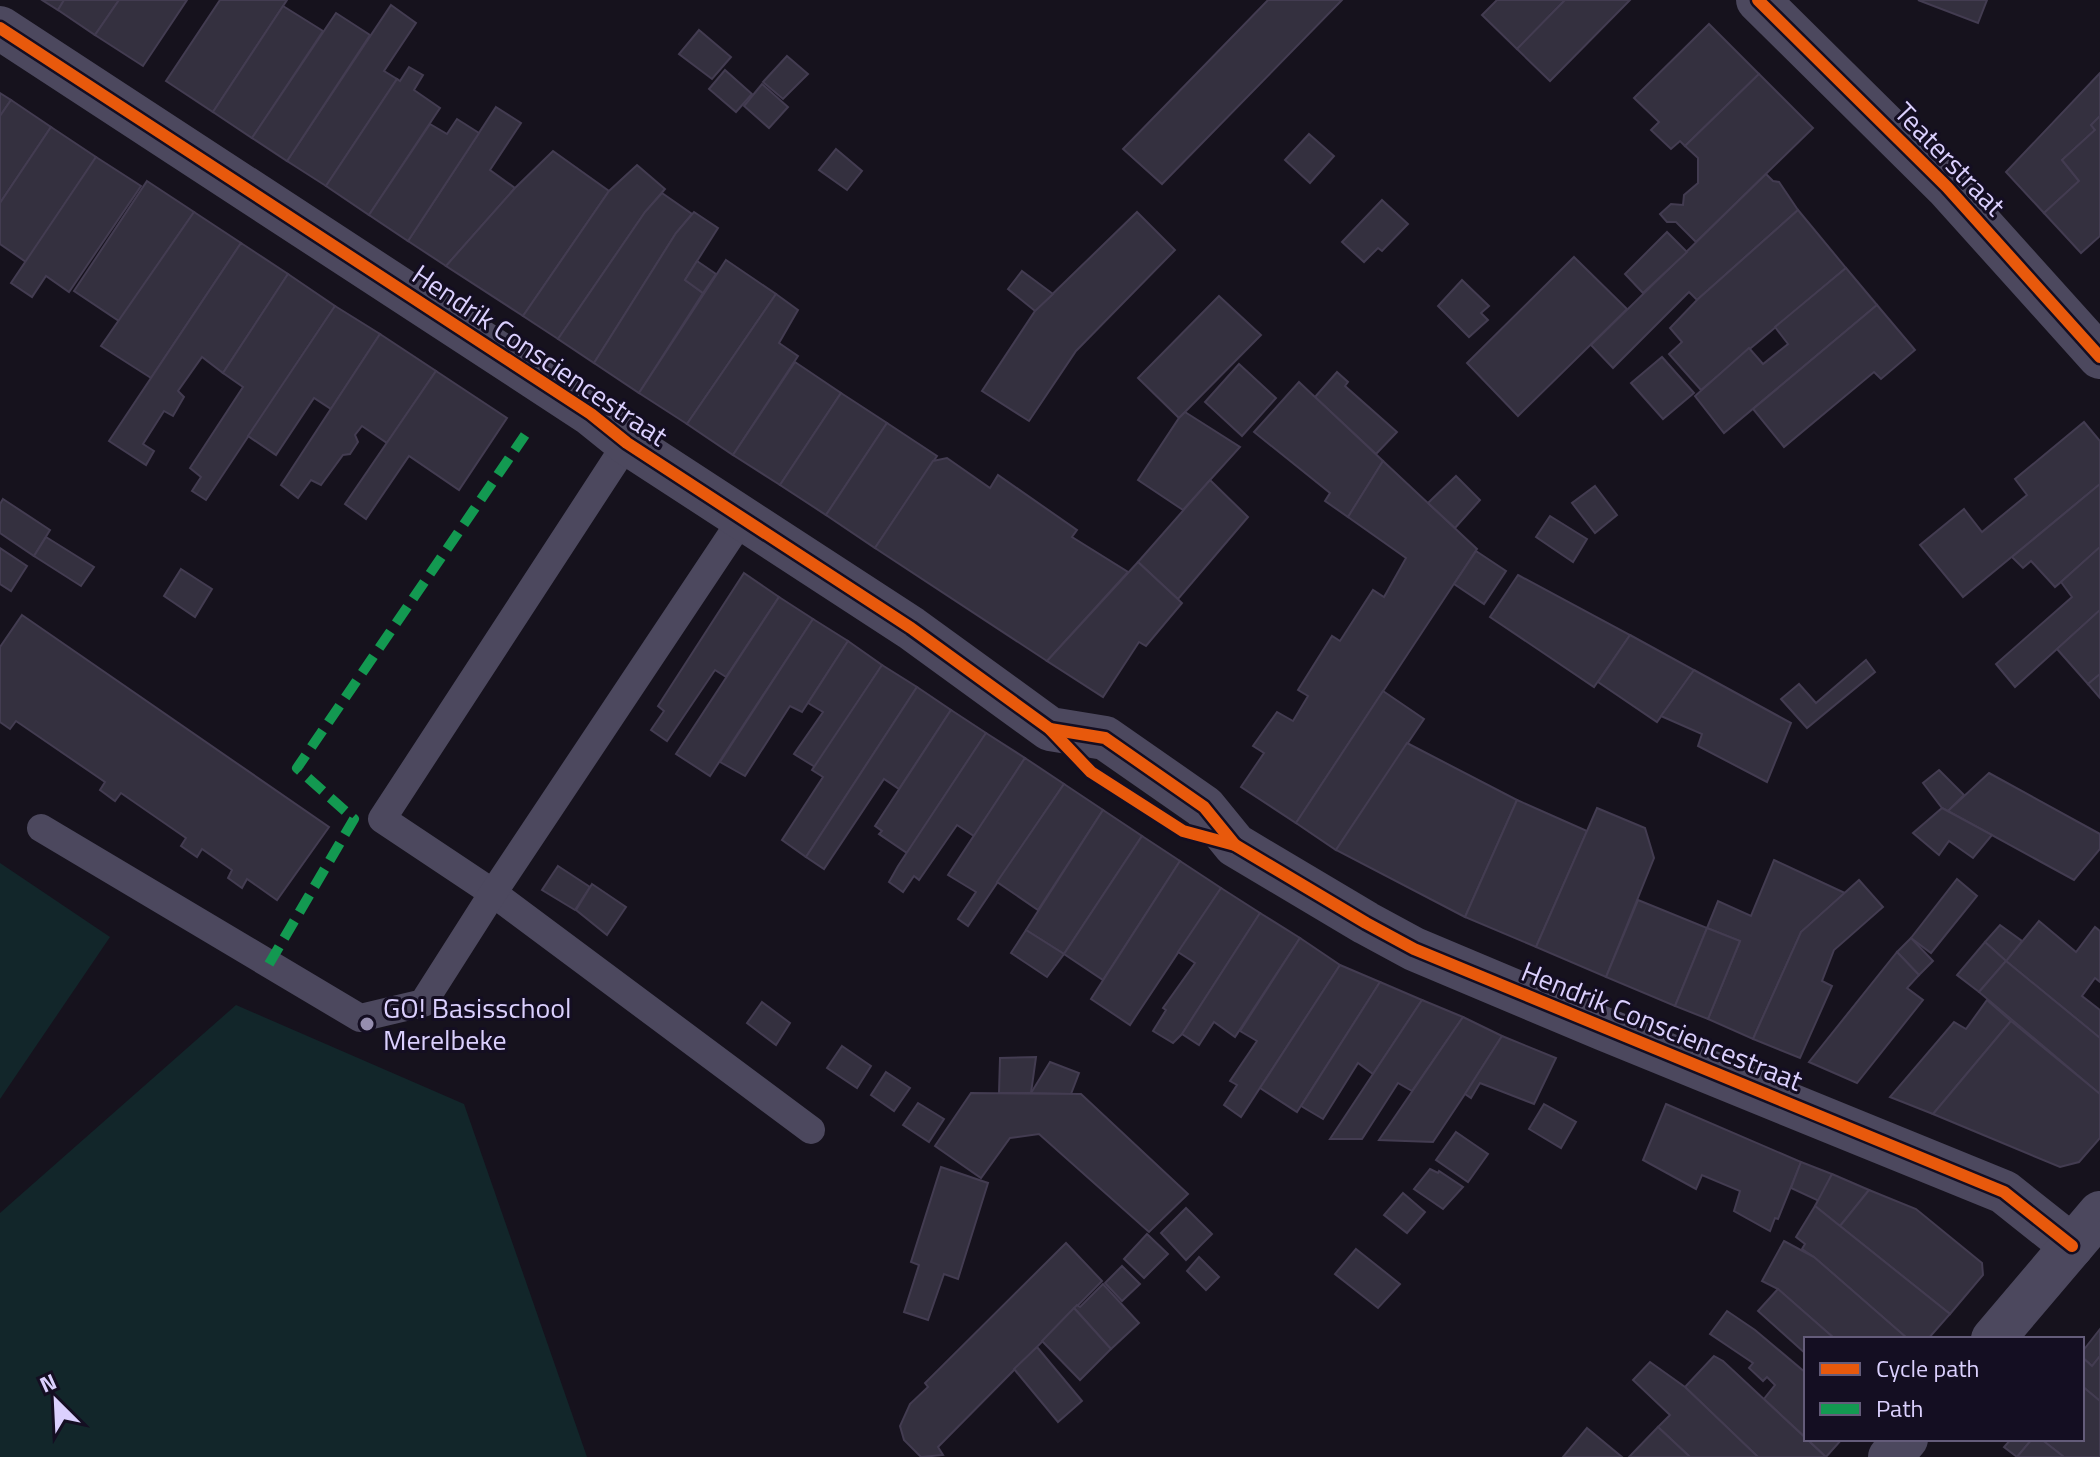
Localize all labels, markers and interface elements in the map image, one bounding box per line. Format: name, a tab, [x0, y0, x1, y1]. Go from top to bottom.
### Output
street label: Teaterstraat	[1885, 92, 2016, 226]
street label: Hendrik Consciencestraat	[404, 253, 677, 456]
street label: Hendrik Consciencestraat	[1515, 949, 1809, 1102]
place label: GO! Basisschool Merelbeke	[383, 986, 572, 1061]
marker: GO! Basisschool Merelbeke	[358, 1015, 376, 1033]
legend	[1804, 1337, 2084, 1441]
text: Cycle path	[1876, 1350, 1979, 1386]
north arrow	[16, 1361, 96, 1441]
text: N	[34, 1364, 62, 1401]
text: Path	[1876, 1390, 1923, 1426]

